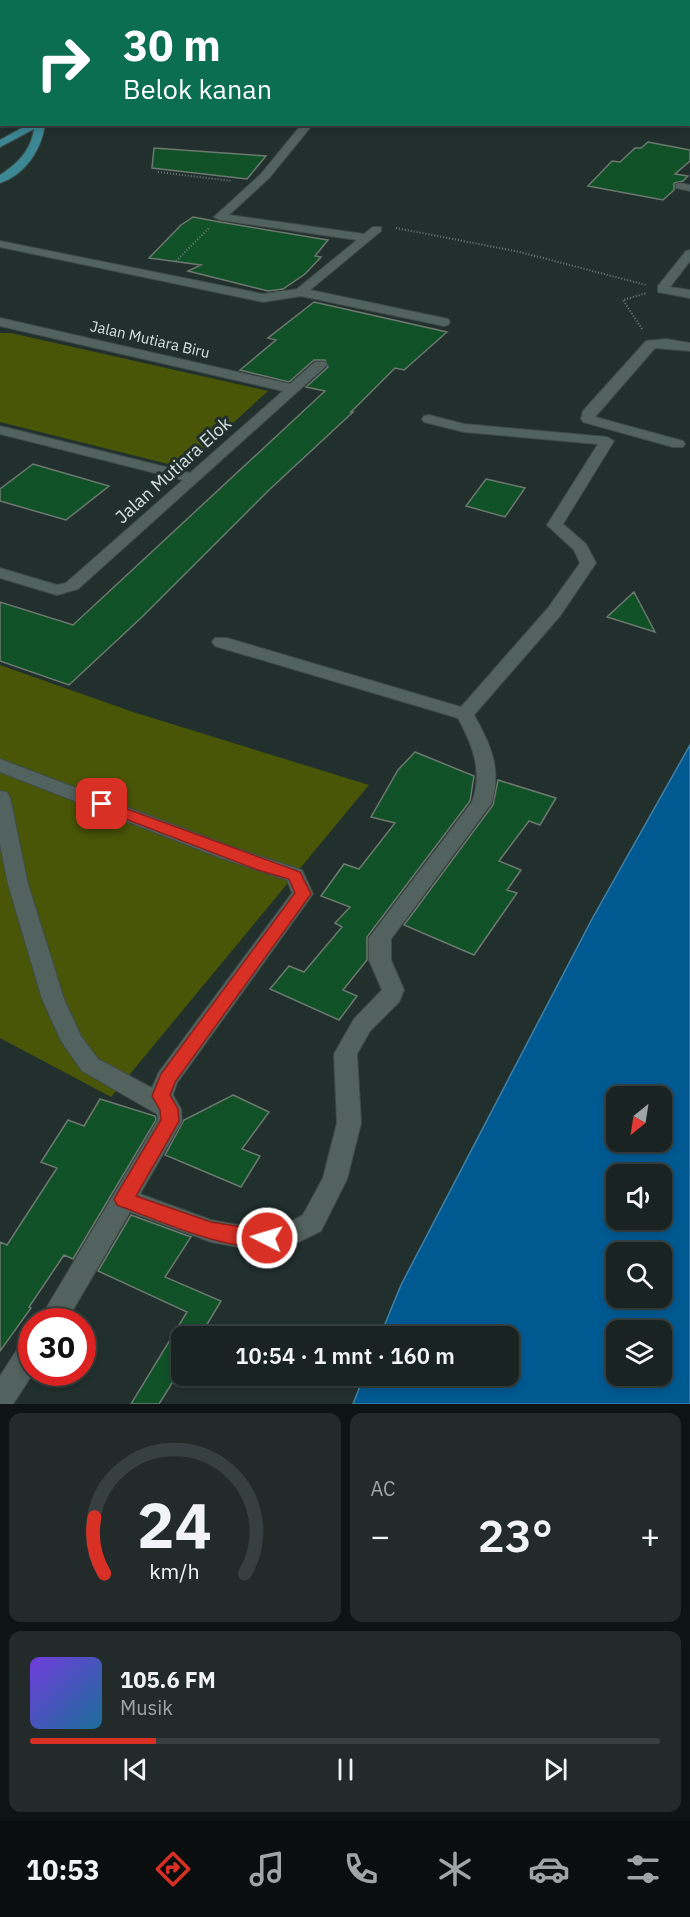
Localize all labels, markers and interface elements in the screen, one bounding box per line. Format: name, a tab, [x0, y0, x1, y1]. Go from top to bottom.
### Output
text: 30 m	[123, 18, 221, 73]
icon: right	[24, 24, 102, 102]
text: Belok kanan	[123, 71, 272, 106]
street label: Jalan Mutiara Biru	[88, 316, 212, 362]
street label: Jalan Mutiara Elok	[110, 411, 236, 528]
pin	[76, 778, 127, 829]
icon: arrive	[85, 787, 118, 820]
north arrow	[606, 1086, 672, 1152]
map controls	[606, 1086, 672, 1386]
button: sound	[606, 1164, 672, 1230]
position arrow	[235, 1206, 299, 1270]
button: search	[606, 1242, 672, 1308]
speed limit sign: 30	[18, 1308, 96, 1386]
button: layers	[606, 1320, 672, 1386]
text: 10:54 · 1 mnt · 160 m	[235, 1341, 455, 1370]
text: AC	[371, 1475, 395, 1502]
text: 24	[137, 1484, 212, 1565]
text: 23°	[478, 1506, 553, 1564]
text: −	[371, 1514, 390, 1557]
text: +	[640, 1514, 660, 1557]
text: km/h	[150, 1558, 200, 1586]
text: 105.6 FM	[120, 1665, 216, 1694]
text: Musik	[120, 1694, 173, 1721]
icon: previous	[119, 1753, 152, 1786]
icon: pause	[329, 1753, 362, 1786]
icon: next	[539, 1753, 572, 1786]
icon: directions	[152, 1848, 194, 1890]
icon: music	[246, 1848, 288, 1890]
icon: phone	[340, 1848, 382, 1890]
icon: climate	[434, 1848, 476, 1890]
icon: car	[528, 1848, 570, 1890]
icon: filters	[622, 1848, 664, 1890]
text: 10:53	[26, 1852, 100, 1887]

